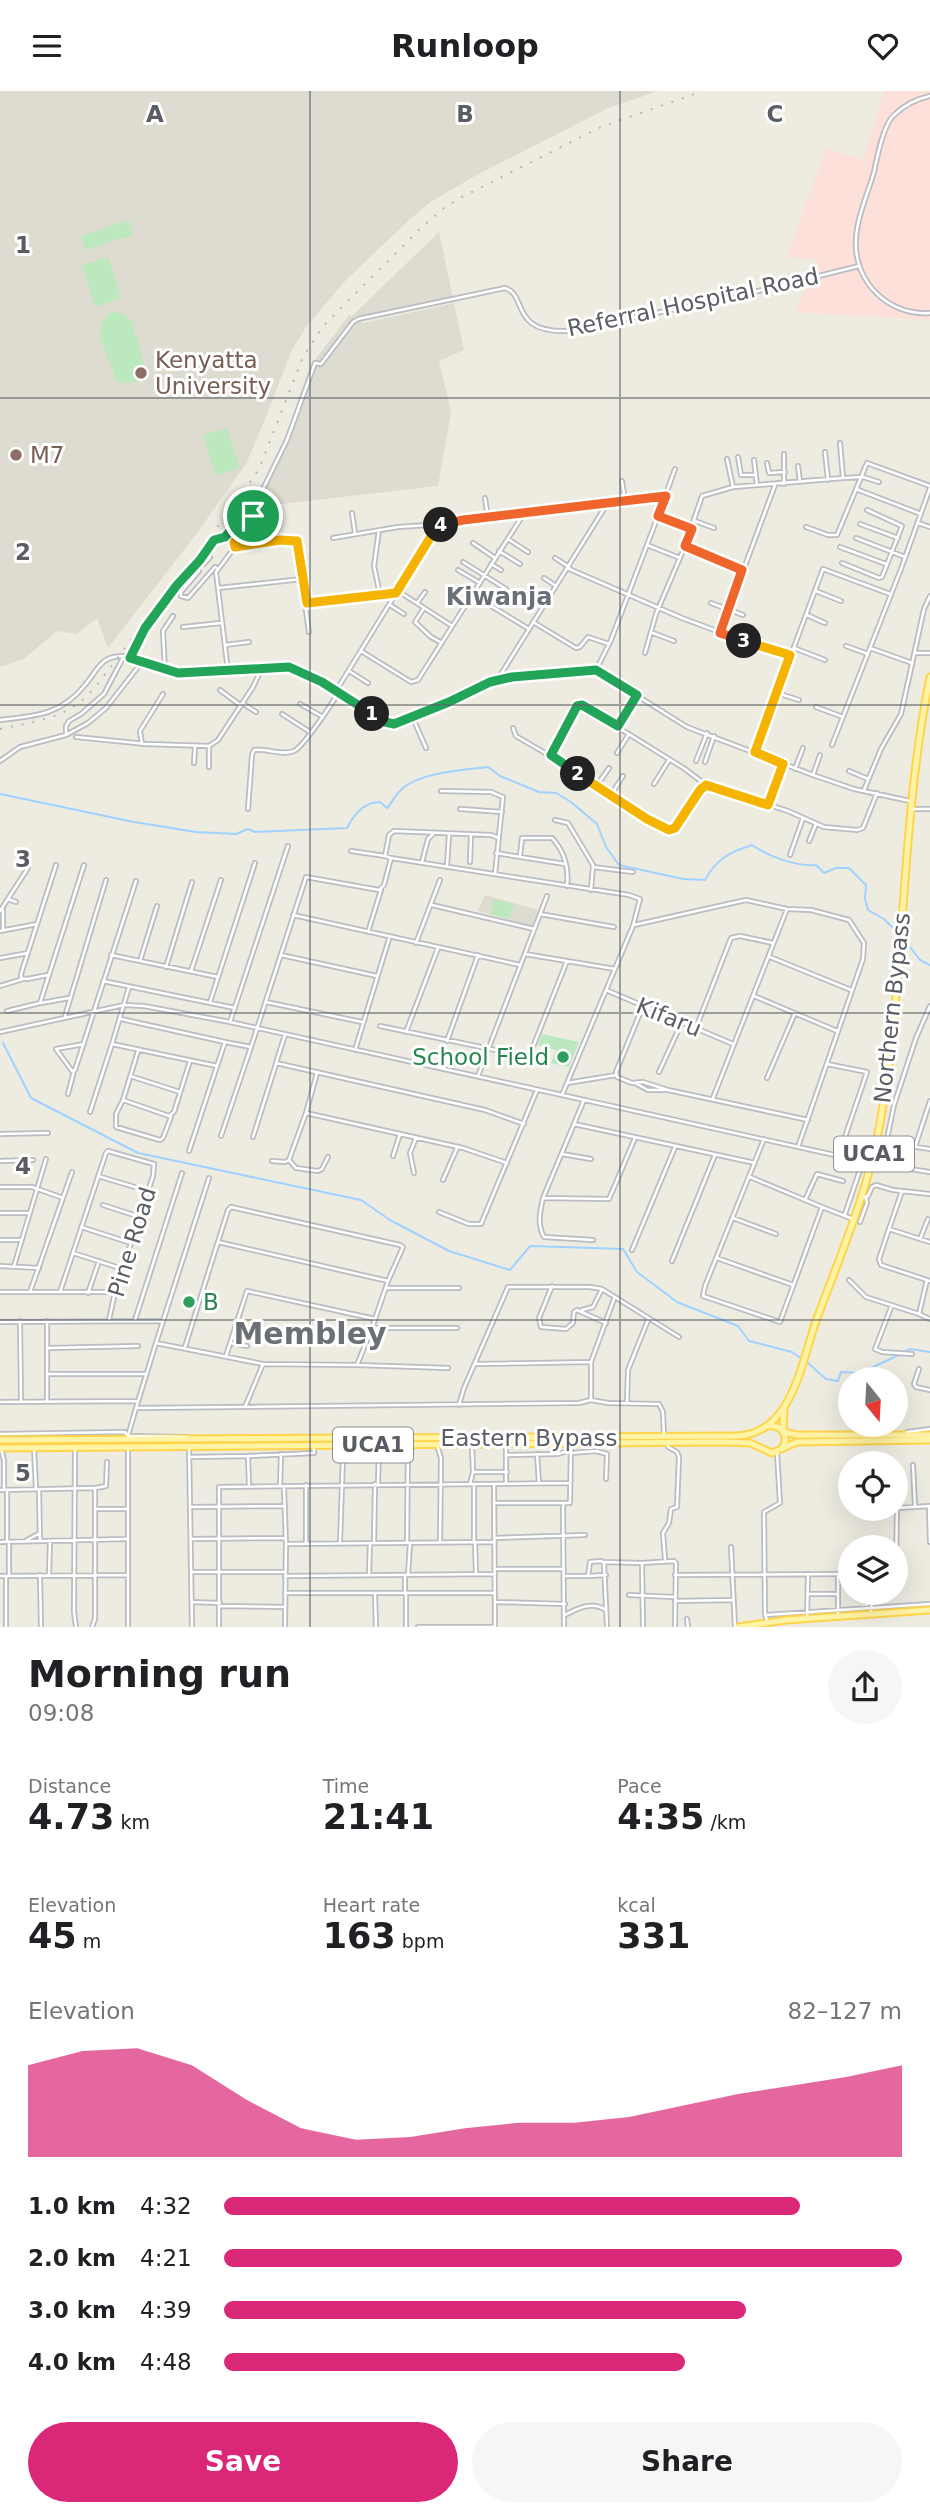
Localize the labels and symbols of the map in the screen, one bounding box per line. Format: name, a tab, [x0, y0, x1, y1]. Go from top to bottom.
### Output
text: A	[146, 101, 164, 127]
text: B	[456, 101, 474, 127]
text: C	[767, 101, 783, 127]
text: 1	[15, 232, 31, 258]
street label: Referral Hospital Road	[565, 263, 821, 341]
place label: Kenyatta University	[155, 347, 271, 399]
marker: Kenyatta University	[133, 365, 149, 381]
place label: M7	[30, 442, 64, 468]
marker: M7	[8, 447, 24, 463]
pin	[223, 486, 283, 546]
pin: 4	[424, 507, 458, 543]
text: 2	[15, 539, 31, 565]
district label: Kiwanja	[446, 583, 552, 611]
pin: 3	[726, 623, 762, 659]
pin: 1	[354, 697, 390, 731]
pin: 2	[560, 757, 596, 791]
text: 3	[15, 846, 31, 872]
street label: Northern Bypass	[869, 911, 915, 1105]
street label: Kifaru	[633, 992, 705, 1042]
place label: School Field	[412, 1044, 549, 1070]
marker: School Field	[555, 1049, 571, 1065]
road number: UCA1	[834, 1137, 914, 1171]
text: 4	[15, 1153, 31, 1179]
street label: Pine Road	[103, 1184, 161, 1300]
place label: B	[203, 1289, 219, 1315]
marker: B	[181, 1294, 197, 1310]
district label: Membley	[233, 1316, 387, 1351]
north arrow	[838, 1367, 908, 1437]
street label: Eastern Bypass	[441, 1425, 617, 1451]
road number: UCA1	[333, 1427, 413, 1463]
text: 5	[15, 1460, 31, 1486]

